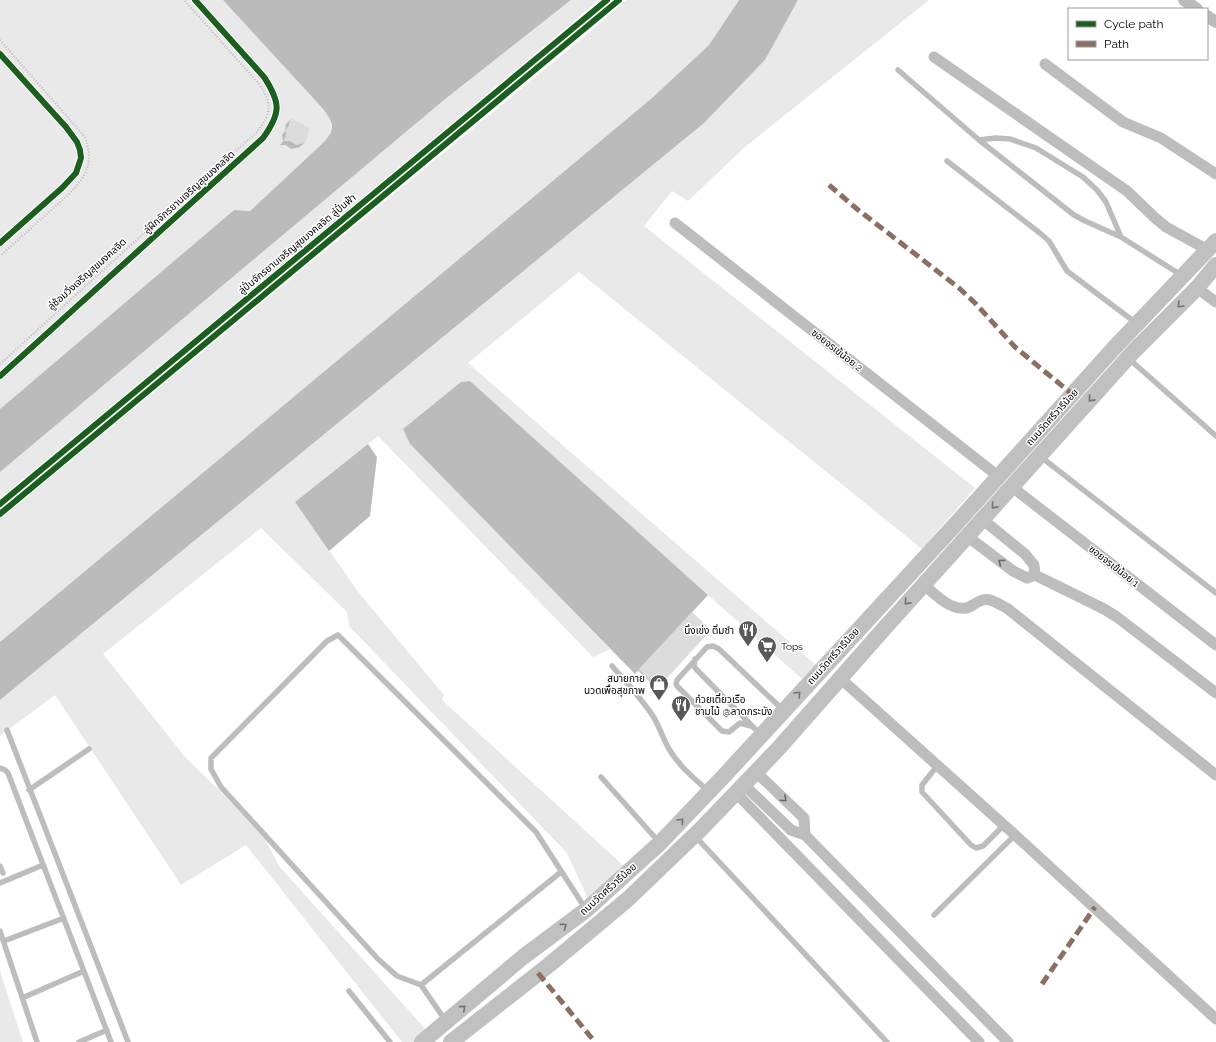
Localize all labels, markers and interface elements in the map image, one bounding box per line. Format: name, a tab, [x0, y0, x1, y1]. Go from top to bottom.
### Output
legend	[1068, 8, 1208, 60]
text: Cycle path	[1104, 17, 1163, 31]
text: Path	[1104, 37, 1129, 51]
street label: ลู่ฝึกจักรยานเจริญสุขมงคลจิต	[141, 147, 237, 237]
street label: ลู่ปั่นจักรยานเจริญสุขมงคลจิต ลู่ปั่นฟ้า	[235, 190, 359, 297]
street label: ลู่ซ้อมวิ่งเจริญสุขมงคลจิต	[45, 235, 129, 313]
one-way arrow	[1177, 300, 1185, 308]
street label: ซอยจรเข้น้อย 2	[809, 327, 865, 373]
street label: ถนนวัดศรีวารีน้อย	[1024, 386, 1080, 448]
one-way arrow	[1088, 394, 1095, 402]
one-way arrow	[992, 501, 999, 508]
street label: ซอยจรเข้น้อย 1	[1087, 543, 1142, 589]
one-way arrow	[998, 560, 1005, 567]
one-way arrow	[904, 597, 912, 605]
restaurant icon: นึ่งเข่ง ติ่มซำ	[737, 619, 759, 647]
place label: นึ่งเข่ง ติ่มซำ	[684, 623, 734, 636]
street label: ถนนวัดศรีวารีน้อย	[805, 625, 861, 687]
supermarket icon: Tops	[756, 635, 778, 663]
place label: Tops	[781, 641, 803, 652]
place label: สบายกาย นวดเพื่อสุขภาพ	[584, 673, 645, 697]
shop icon: สบายกาย นวดเพื่อสุขภาพ	[648, 673, 670, 701]
one-way arrow	[793, 691, 801, 699]
place label: ก๋วยเตี๋ยวเรือ ชามไม้ @ลาดกระบัง	[695, 692, 772, 717]
restaurant icon: ก๋วยเตี๋ยวเรือ ชามไม้ @ลาดกระบัง	[670, 694, 692, 722]
one-way arrow	[779, 794, 787, 802]
one-way arrow	[676, 818, 684, 826]
street label: ถนนวัดศรีวารีน้อย	[577, 861, 639, 917]
one-way arrow	[560, 923, 567, 931]
one-way arrow	[458, 1005, 466, 1012]

